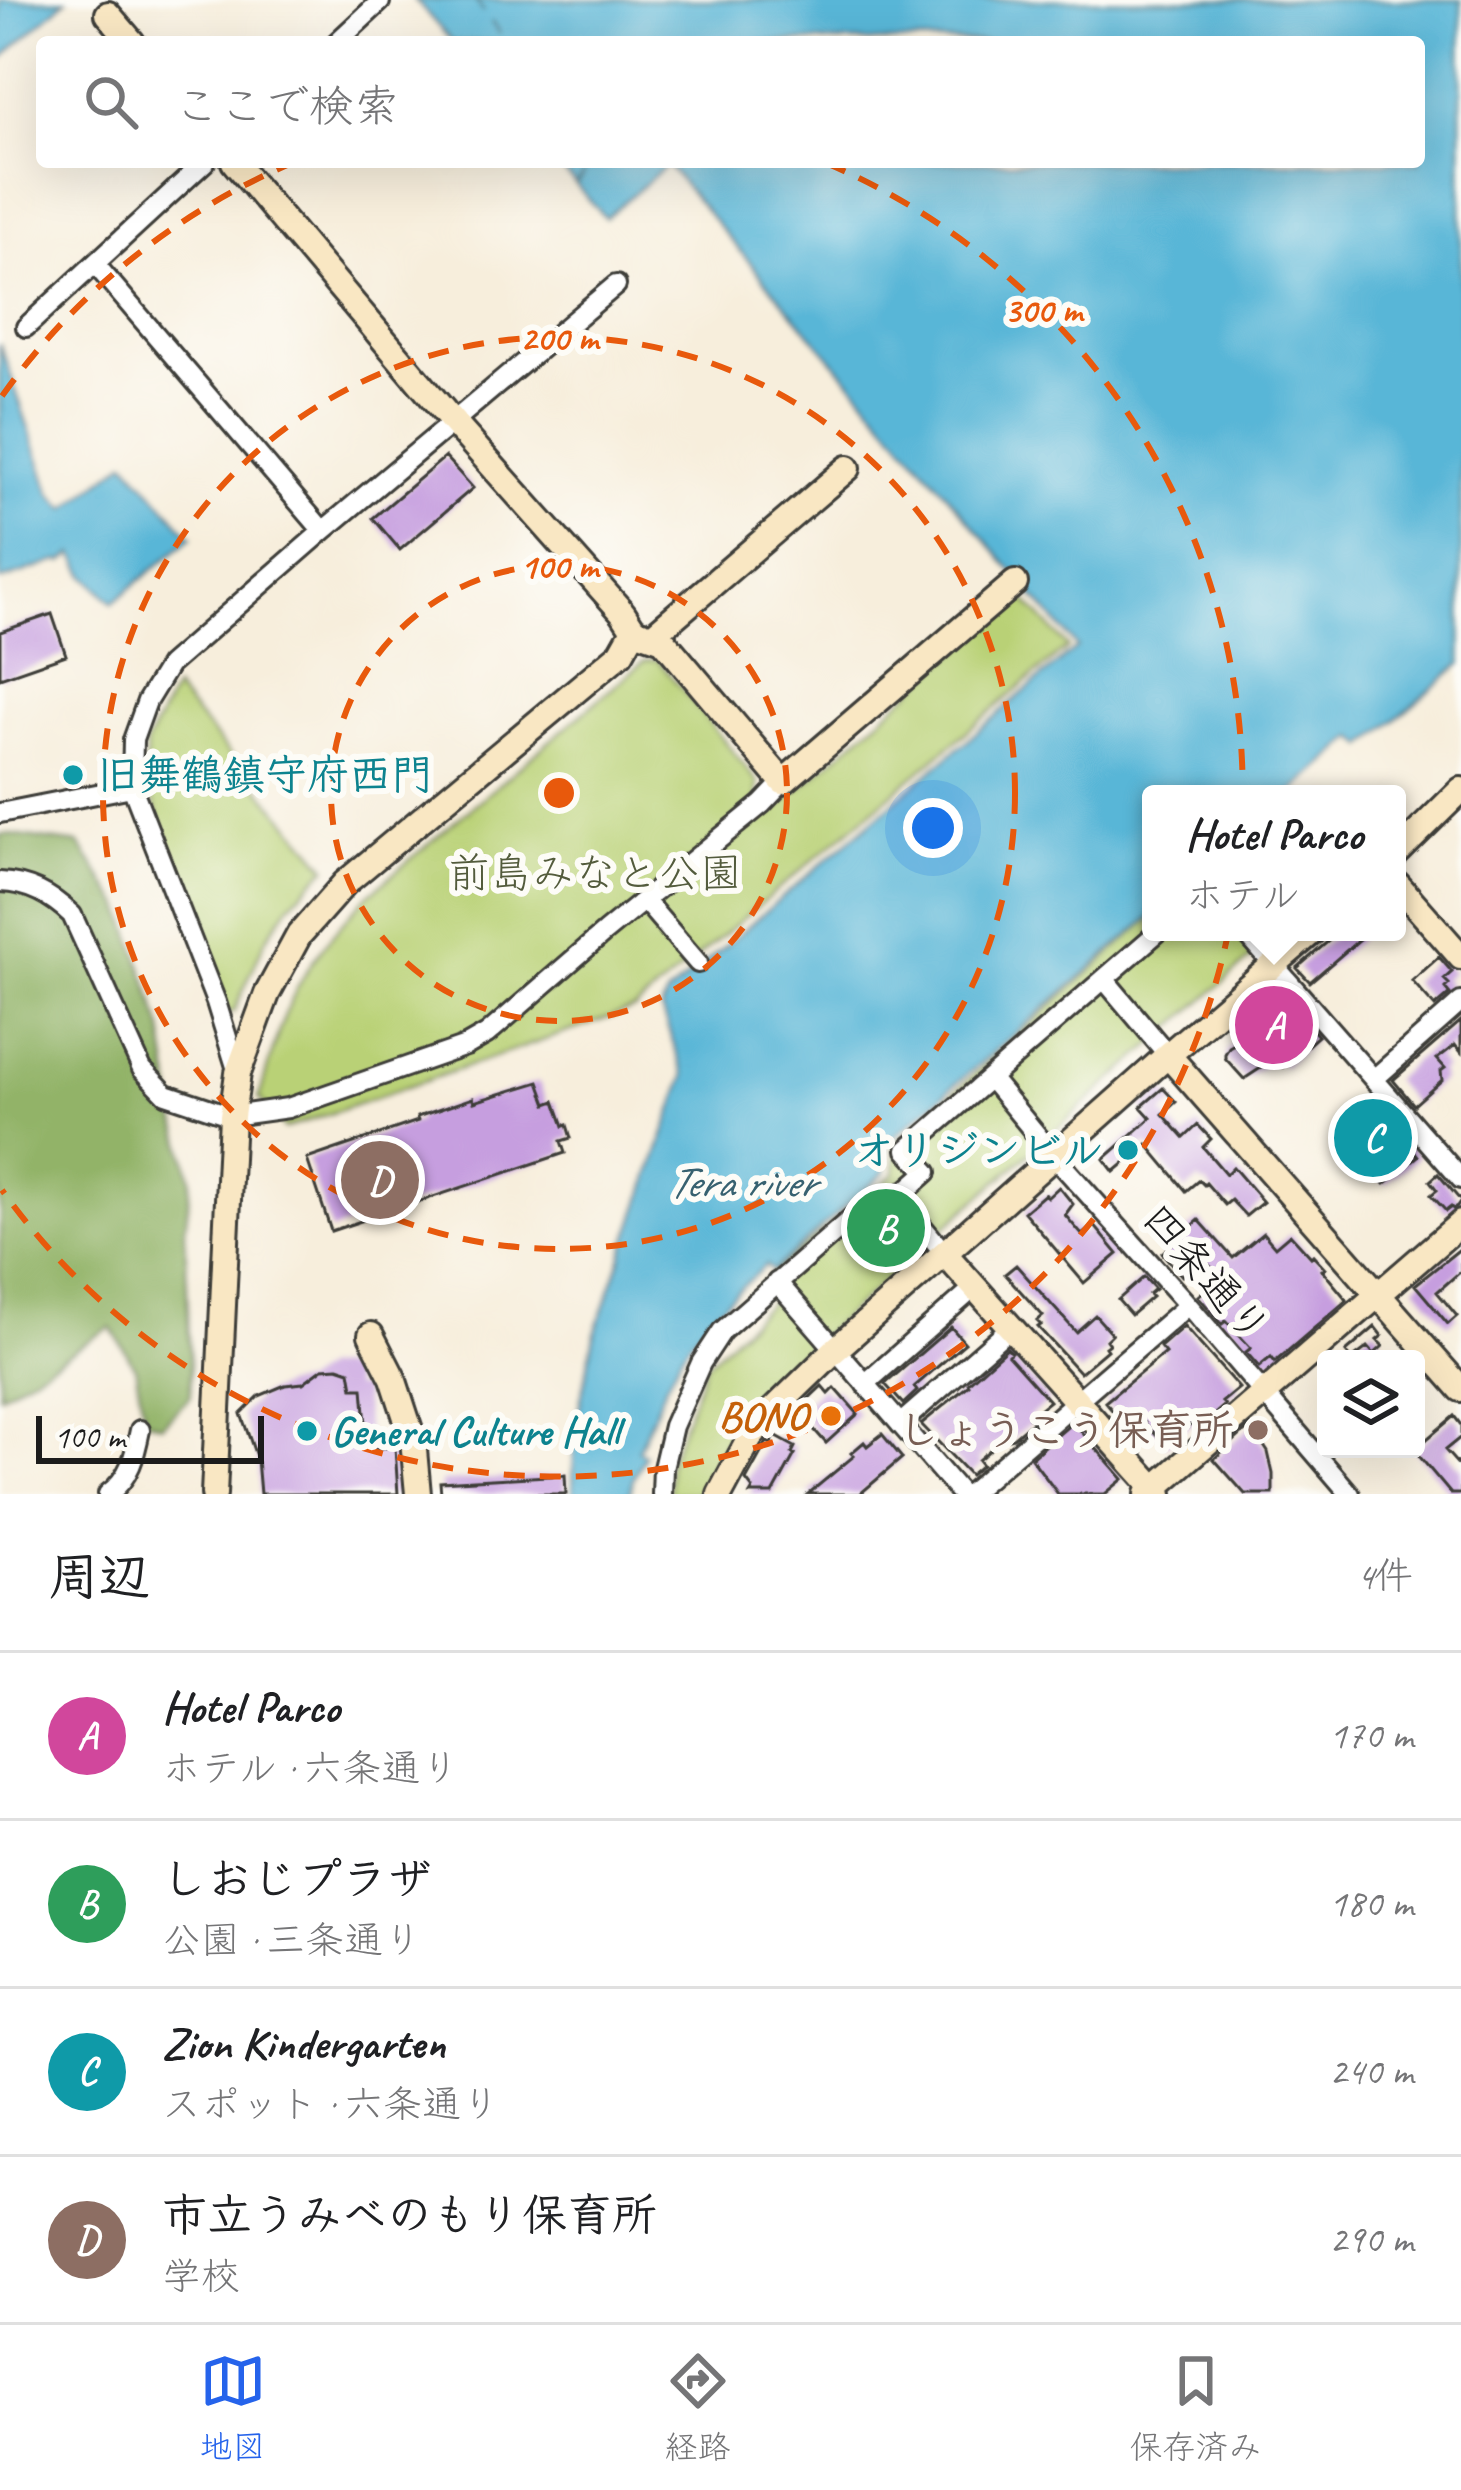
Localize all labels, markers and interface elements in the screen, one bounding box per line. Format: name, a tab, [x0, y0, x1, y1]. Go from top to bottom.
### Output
search box	[36, 36, 1425, 168]
icon: search	[78, 69, 144, 135]
text: ここで検索	[174, 78, 399, 135]
text: 300 m	[1004, 287, 1085, 333]
text: 200 m	[520, 315, 601, 361]
text: 100 m	[520, 543, 601, 589]
place label: 旧舞鶴鎮守府西門	[97, 749, 433, 802]
marker: 旧舞鶴鎮守府西門	[60, 762, 86, 788]
centre of rings	[538, 772, 580, 814]
popup	[1142, 785, 1406, 941]
your location	[903, 798, 963, 858]
text: Hotel Parco	[1185, 806, 1363, 863]
park label: 前島みなと公園	[448, 847, 742, 900]
text: ホテル	[1185, 871, 1301, 920]
pin: A	[1235, 980, 1313, 1070]
pin: C	[1334, 1093, 1412, 1183]
place label: オリジンビル	[853, 1124, 1104, 1177]
pin: D	[341, 1135, 419, 1225]
marker: オリジンビル	[1115, 1137, 1141, 1163]
water label: Tera river	[668, 1154, 822, 1211]
pin: B	[847, 1183, 925, 1273]
street label: 四条通り	[1131, 1193, 1281, 1355]
map controls	[1317, 1350, 1425, 1458]
button: layers	[1317, 1350, 1425, 1458]
place label: BONO	[718, 1390, 812, 1443]
marker: BONO	[818, 1403, 844, 1429]
place label: しょうこう保育所	[898, 1404, 1234, 1457]
place label: General Culture Hall	[331, 1405, 627, 1458]
scale bar	[36, 1410, 264, 1463]
text: 100 m	[54, 1416, 125, 1458]
marker: しょうこう保育所	[1245, 1417, 1271, 1443]
marker: General Culture Hall	[294, 1418, 320, 1444]
text: 周辺	[48, 1545, 150, 1609]
text: 4件	[1356, 1552, 1413, 1601]
text: Hotel Parco	[162, 1679, 340, 1736]
text: A	[77, 1711, 97, 1760]
text: 170 m	[1329, 1711, 1413, 1760]
text: ホテル · 六条通り	[162, 1744, 460, 1793]
text: しおじプラザ	[162, 1851, 432, 1908]
text: B	[77, 1879, 97, 1928]
text: 180 m	[1329, 1879, 1413, 1928]
text: 公園 · 三条通り	[162, 1916, 422, 1965]
text: Zion Kindergarten	[162, 2015, 445, 2072]
text: C	[78, 2047, 96, 2096]
text: 240 m	[1329, 2047, 1413, 2096]
text: スポット · 六条通り	[162, 2080, 500, 2129]
text: 市立うみべのもり保育所	[162, 2187, 657, 2244]
text: D	[76, 2215, 98, 2264]
text: 290 m	[1329, 2215, 1413, 2264]
text: 学校	[162, 2252, 240, 2301]
tab: 地図	[200, 2348, 266, 2468]
tab: 経路	[665, 2348, 731, 2468]
tab: 保存済み	[1130, 2348, 1262, 2468]

